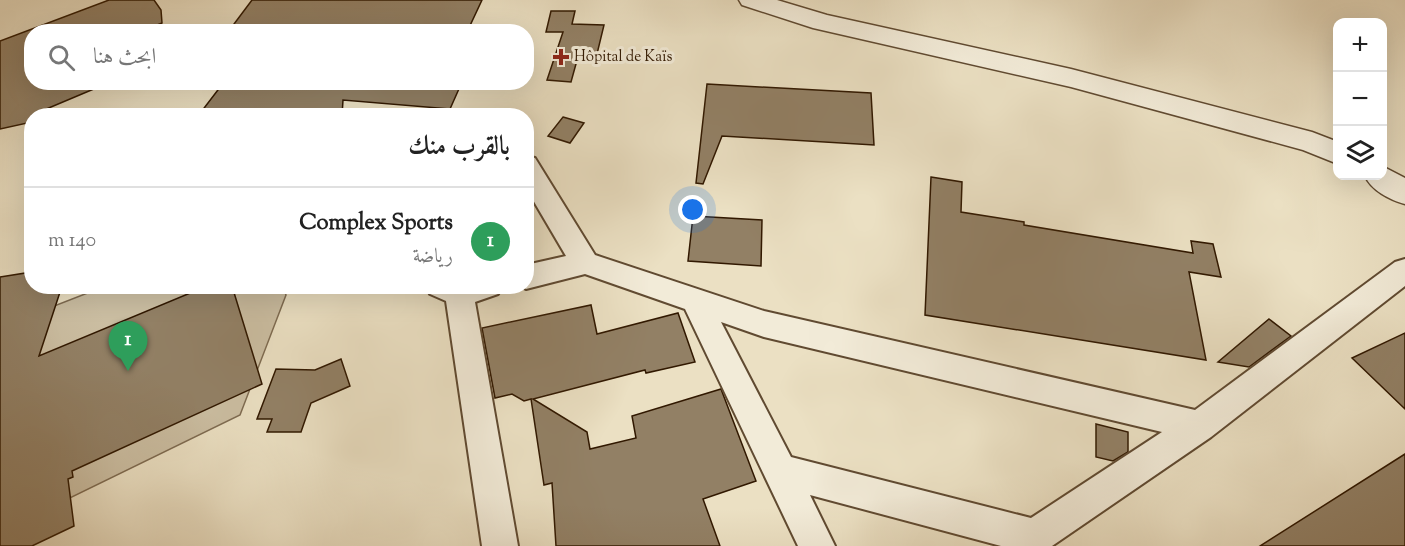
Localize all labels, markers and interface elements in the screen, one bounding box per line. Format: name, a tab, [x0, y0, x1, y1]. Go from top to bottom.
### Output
map controls	[1333, 18, 1387, 180]
button: +	[1333, 18, 1387, 72]
search box	[24, 24, 534, 90]
icon: search	[45, 41, 78, 74]
text: ابحث هنا	[93, 42, 156, 74]
place label: Hôpital de Kaïs	[574, 47, 672, 68]
marker: Hôpital de Kaïs	[552, 48, 570, 66]
button: −	[1333, 72, 1387, 126]
button: layers	[1333, 126, 1387, 180]
text: بالقرب منك	[408, 129, 510, 166]
your location	[678, 195, 707, 224]
text: Complex Sports	[299, 208, 453, 240]
text: 140 m	[48, 227, 96, 256]
text: 1	[487, 227, 494, 256]
text: رياضة	[413, 243, 453, 272]
pin: 1	[108, 322, 148, 371]

